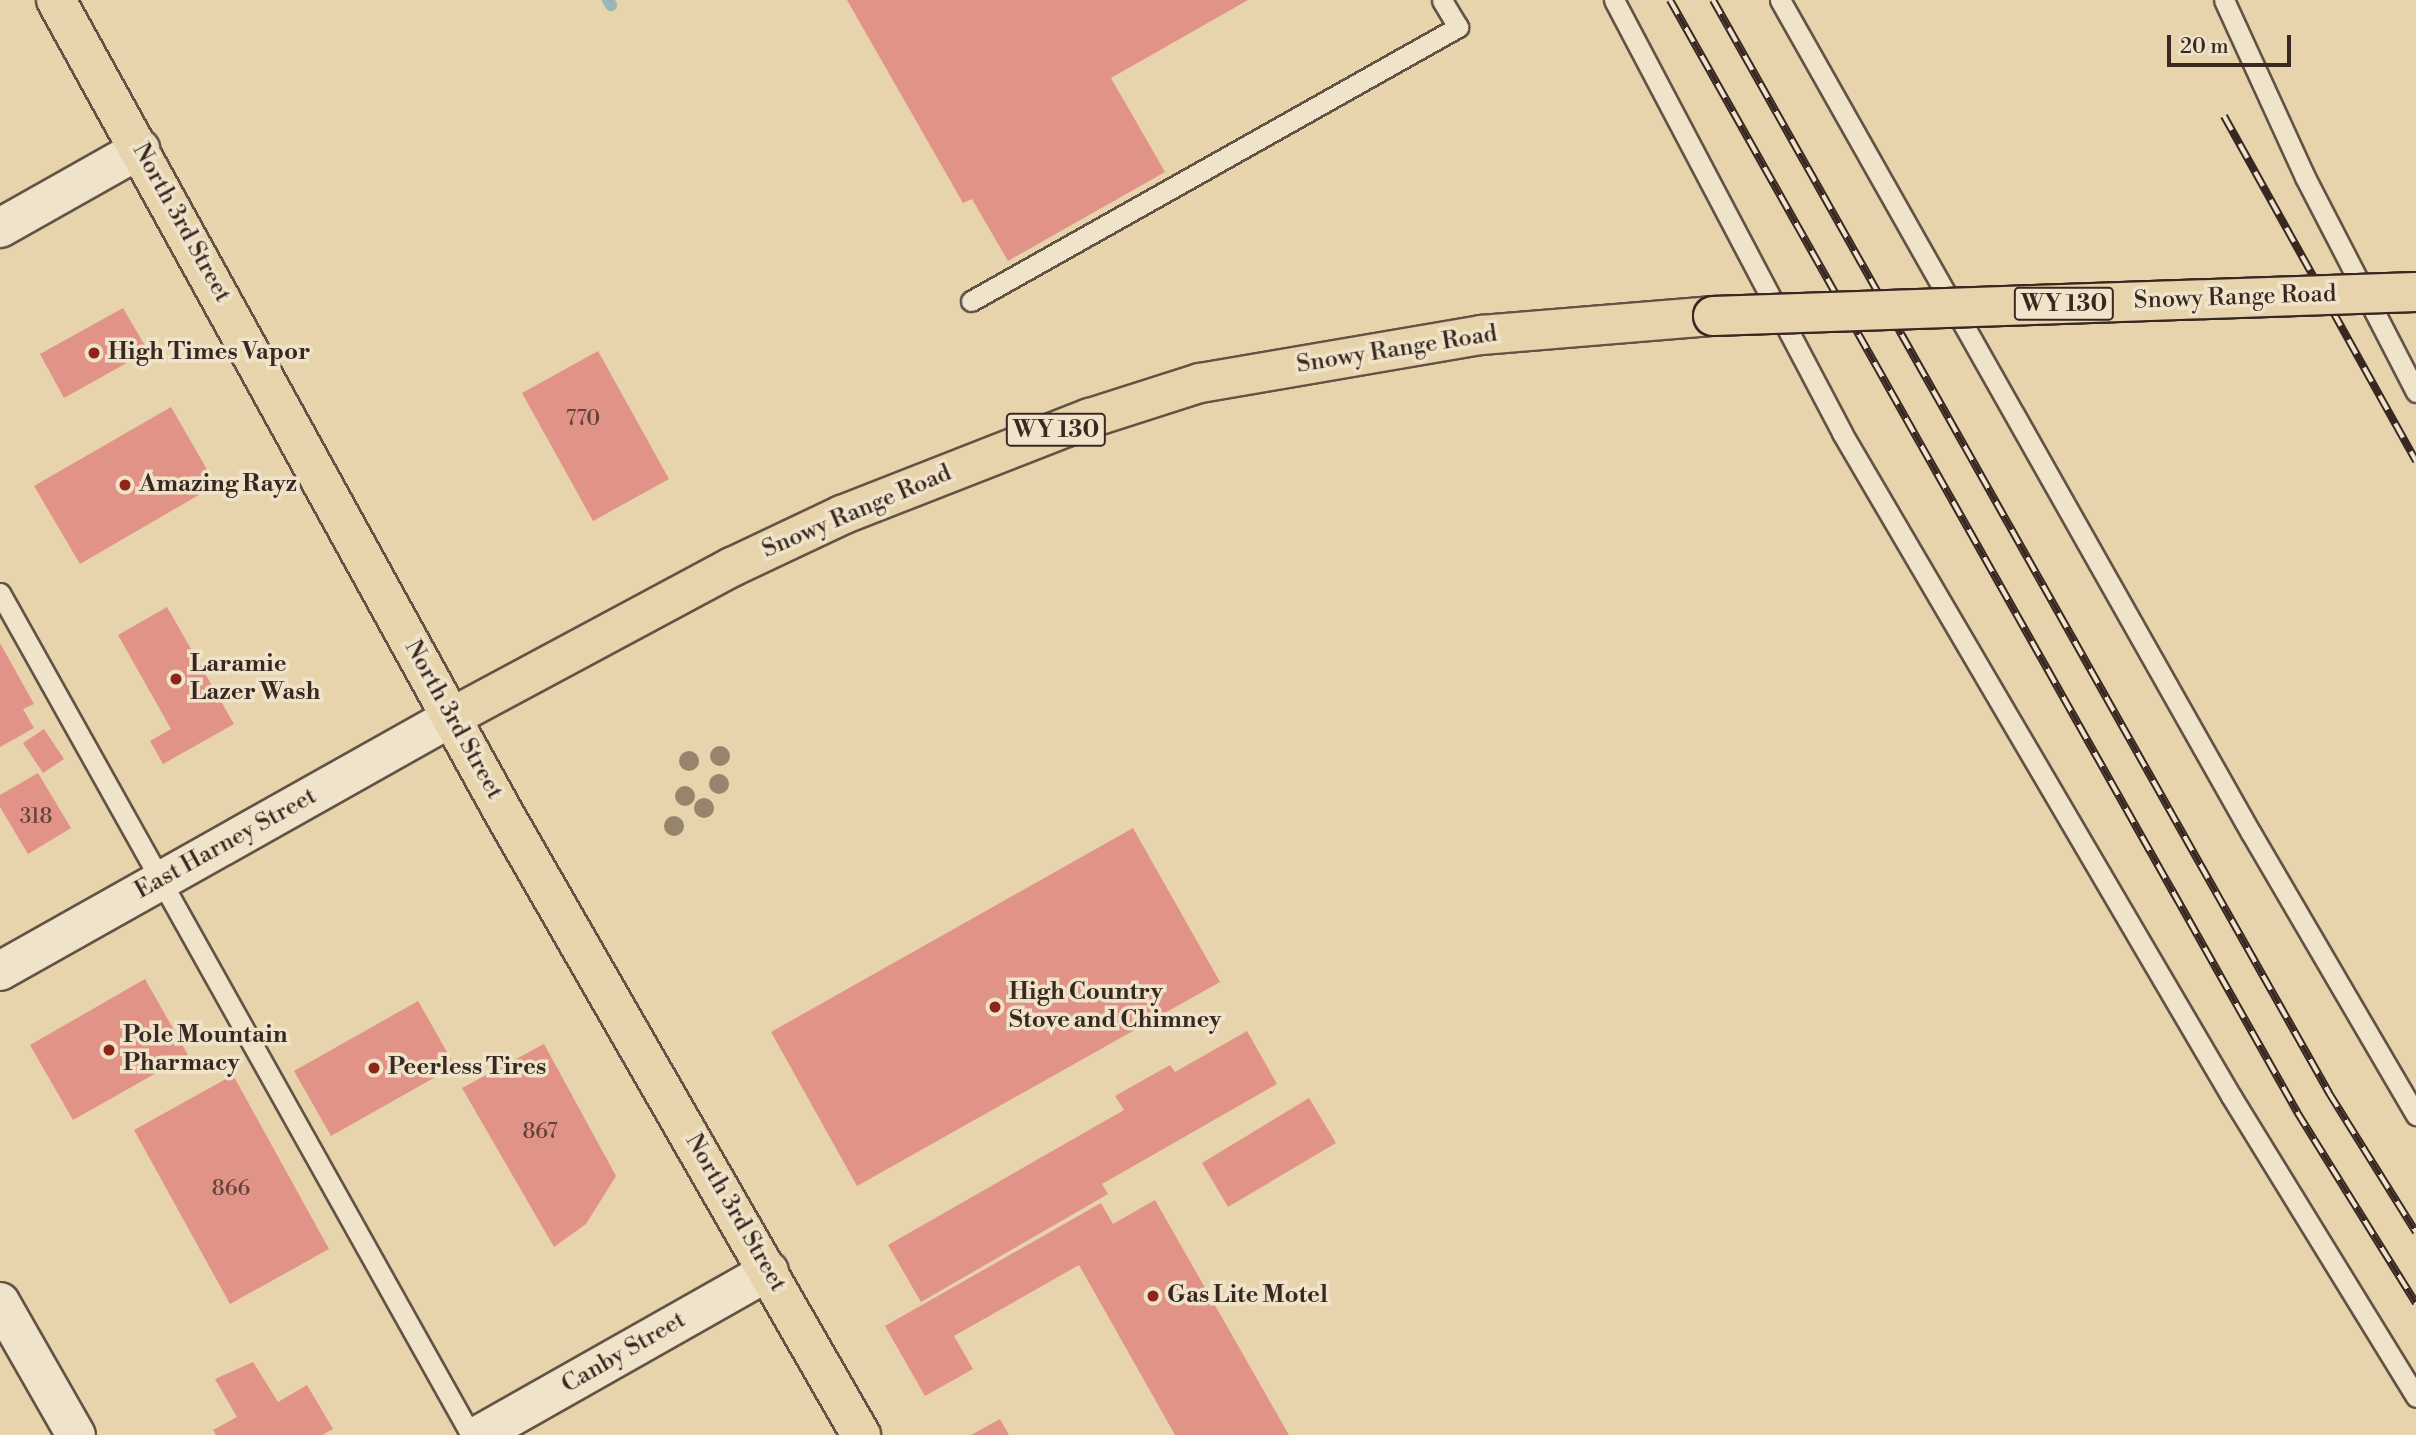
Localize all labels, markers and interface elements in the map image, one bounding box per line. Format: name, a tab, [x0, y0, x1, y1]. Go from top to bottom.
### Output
scale bar	[2171, 21, 2295, 65]
text: 20 m	[2180, 34, 2229, 60]
street label: North 3rd Street	[125, 138, 237, 308]
street label: Snowy Range Road	[2133, 280, 2337, 316]
road number: WY 130	[2013, 284, 2115, 324]
street label: Snowy Range Road	[1295, 320, 1499, 380]
place label: High Times Vapor	[108, 339, 310, 367]
marker: High Times Vapor	[86, 345, 102, 361]
house number: 770	[566, 406, 600, 432]
road number: WY 130	[1005, 410, 1107, 450]
street label: Snowy Range Road	[758, 459, 956, 565]
place label: Amazing Rayz	[139, 471, 297, 499]
marker: Amazing Rayz	[117, 477, 133, 493]
street label: North 3rd Street	[397, 635, 509, 805]
place label: Laramie Lazer Wash	[190, 651, 320, 707]
marker: Laramie Lazer Wash	[168, 671, 184, 687]
street label: East Harney Street	[130, 782, 322, 906]
house number: 318	[20, 804, 52, 830]
place label: High Country Stove and Chimney	[1009, 979, 1221, 1035]
marker: High Country Stove and Chimney	[987, 999, 1003, 1015]
place label: Pole Mountain Pharmacy	[123, 1022, 287, 1078]
marker: Pole Mountain Pharmacy	[101, 1042, 117, 1058]
place label: Peerless Tires	[388, 1054, 546, 1082]
marker: Peerless Tires	[366, 1060, 382, 1076]
house number: 867	[522, 1119, 558, 1145]
street label: North 3rd Street	[678, 1129, 792, 1297]
house number: 866	[212, 1176, 250, 1202]
place label: Gas Lite Motel	[1167, 1282, 1328, 1310]
marker: Gas Lite Motel	[1145, 1288, 1161, 1304]
street label: Canby Street	[557, 1306, 691, 1400]

